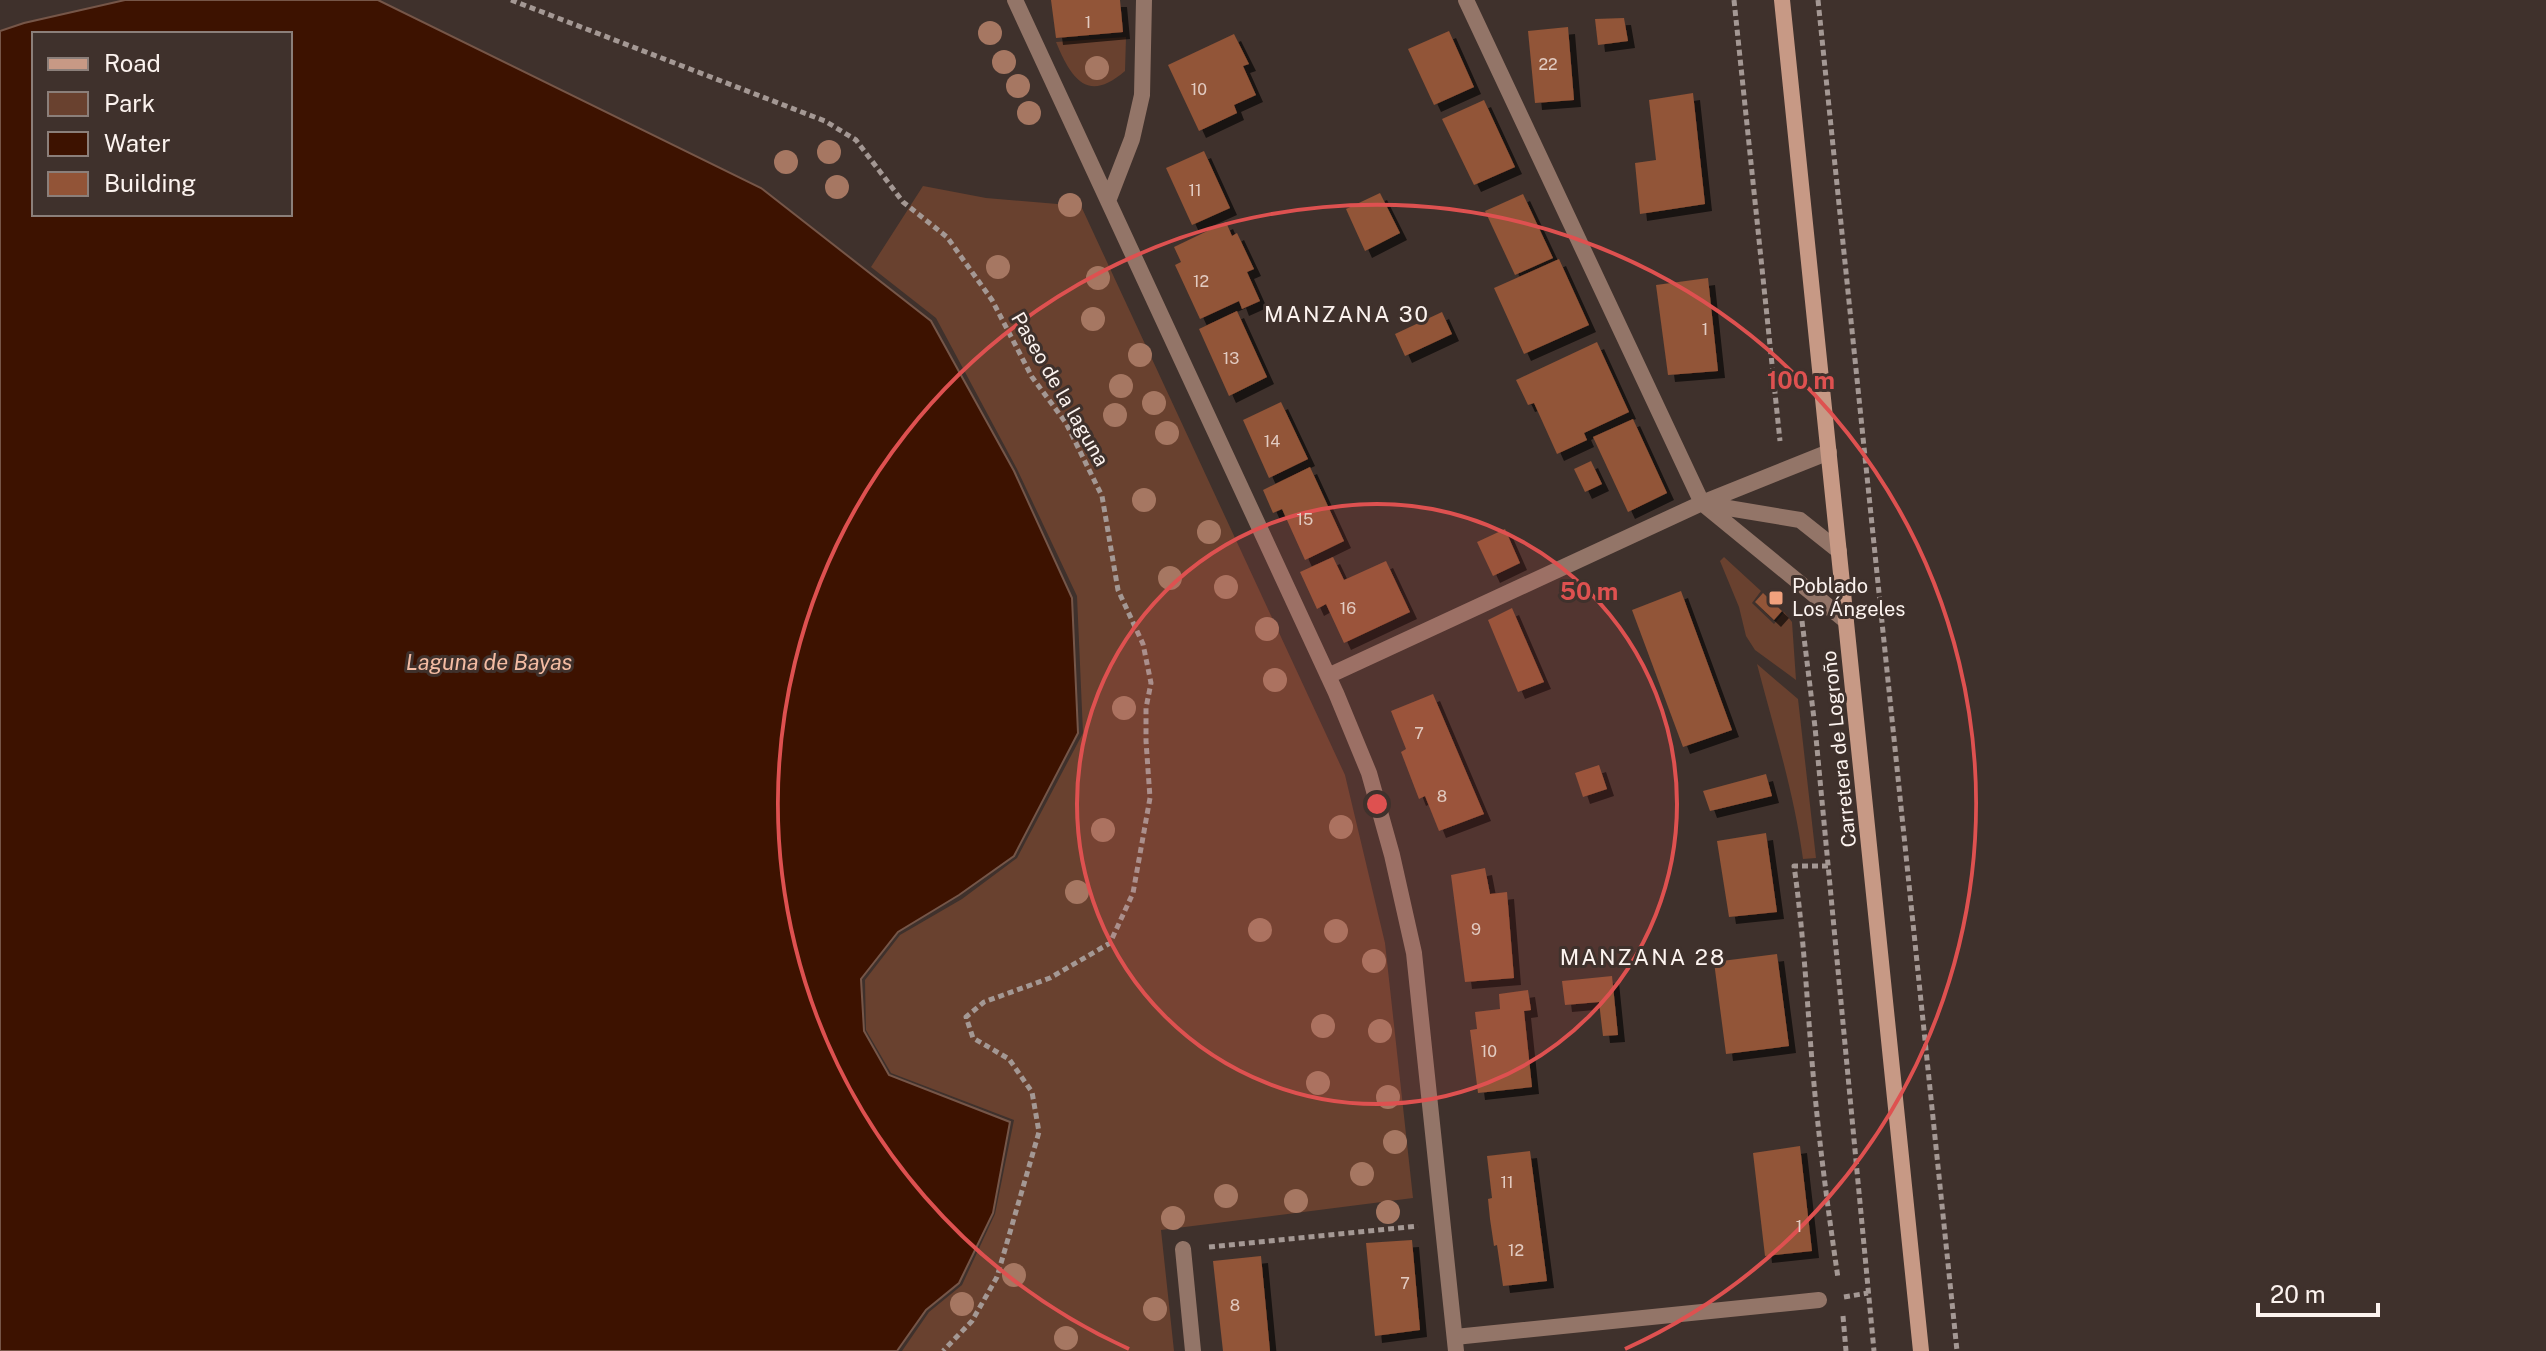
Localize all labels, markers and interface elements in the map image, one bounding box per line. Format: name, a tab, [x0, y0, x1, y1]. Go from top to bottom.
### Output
house number: 1	[1085, 13, 1091, 32]
legend	[32, 32, 292, 216]
text: Road	[104, 49, 161, 77]
house number: 22	[1538, 55, 1558, 74]
house number: 10	[1191, 80, 1207, 99]
text: Park	[104, 89, 155, 117]
text: Water	[104, 129, 171, 157]
text: Building	[104, 169, 196, 197]
house number: 11	[1188, 181, 1202, 200]
house number: 12	[1193, 272, 1209, 291]
district label: MANZANA 30	[1264, 301, 1430, 327]
street label: Paseo de la laguna	[1006, 308, 1114, 470]
house number: 1	[1702, 320, 1708, 339]
house number: 13	[1223, 349, 1239, 368]
text: 100 m	[1767, 366, 1835, 394]
house number: 14	[1264, 432, 1280, 451]
house number: 15	[1297, 510, 1313, 529]
place label: Poblado Los Ángeles	[1792, 574, 1905, 621]
text: 50 m	[1560, 577, 1618, 605]
marker: Poblado Los Ángeles	[1767, 589, 1785, 607]
house number: 16	[1340, 599, 1356, 618]
water label: Laguna de Bayas	[406, 649, 572, 675]
street label: Carretera de Logroño	[1817, 649, 1861, 849]
house number: 7	[1414, 724, 1424, 743]
house number: 8	[1437, 787, 1447, 806]
centre of rings	[1363, 790, 1391, 818]
house number: 9	[1471, 920, 1481, 939]
district label: MANZANA 28	[1560, 944, 1726, 970]
house number: 10	[1481, 1042, 1497, 1061]
house number: 11	[1500, 1173, 1514, 1192]
house number: 1	[1796, 1217, 1802, 1236]
house number: 12	[1508, 1241, 1524, 1260]
scale bar	[2258, 1267, 2378, 1317]
house number: 7	[1400, 1274, 1410, 1293]
text: 20 m	[2270, 1280, 2326, 1308]
house number: 8	[1230, 1296, 1240, 1315]

